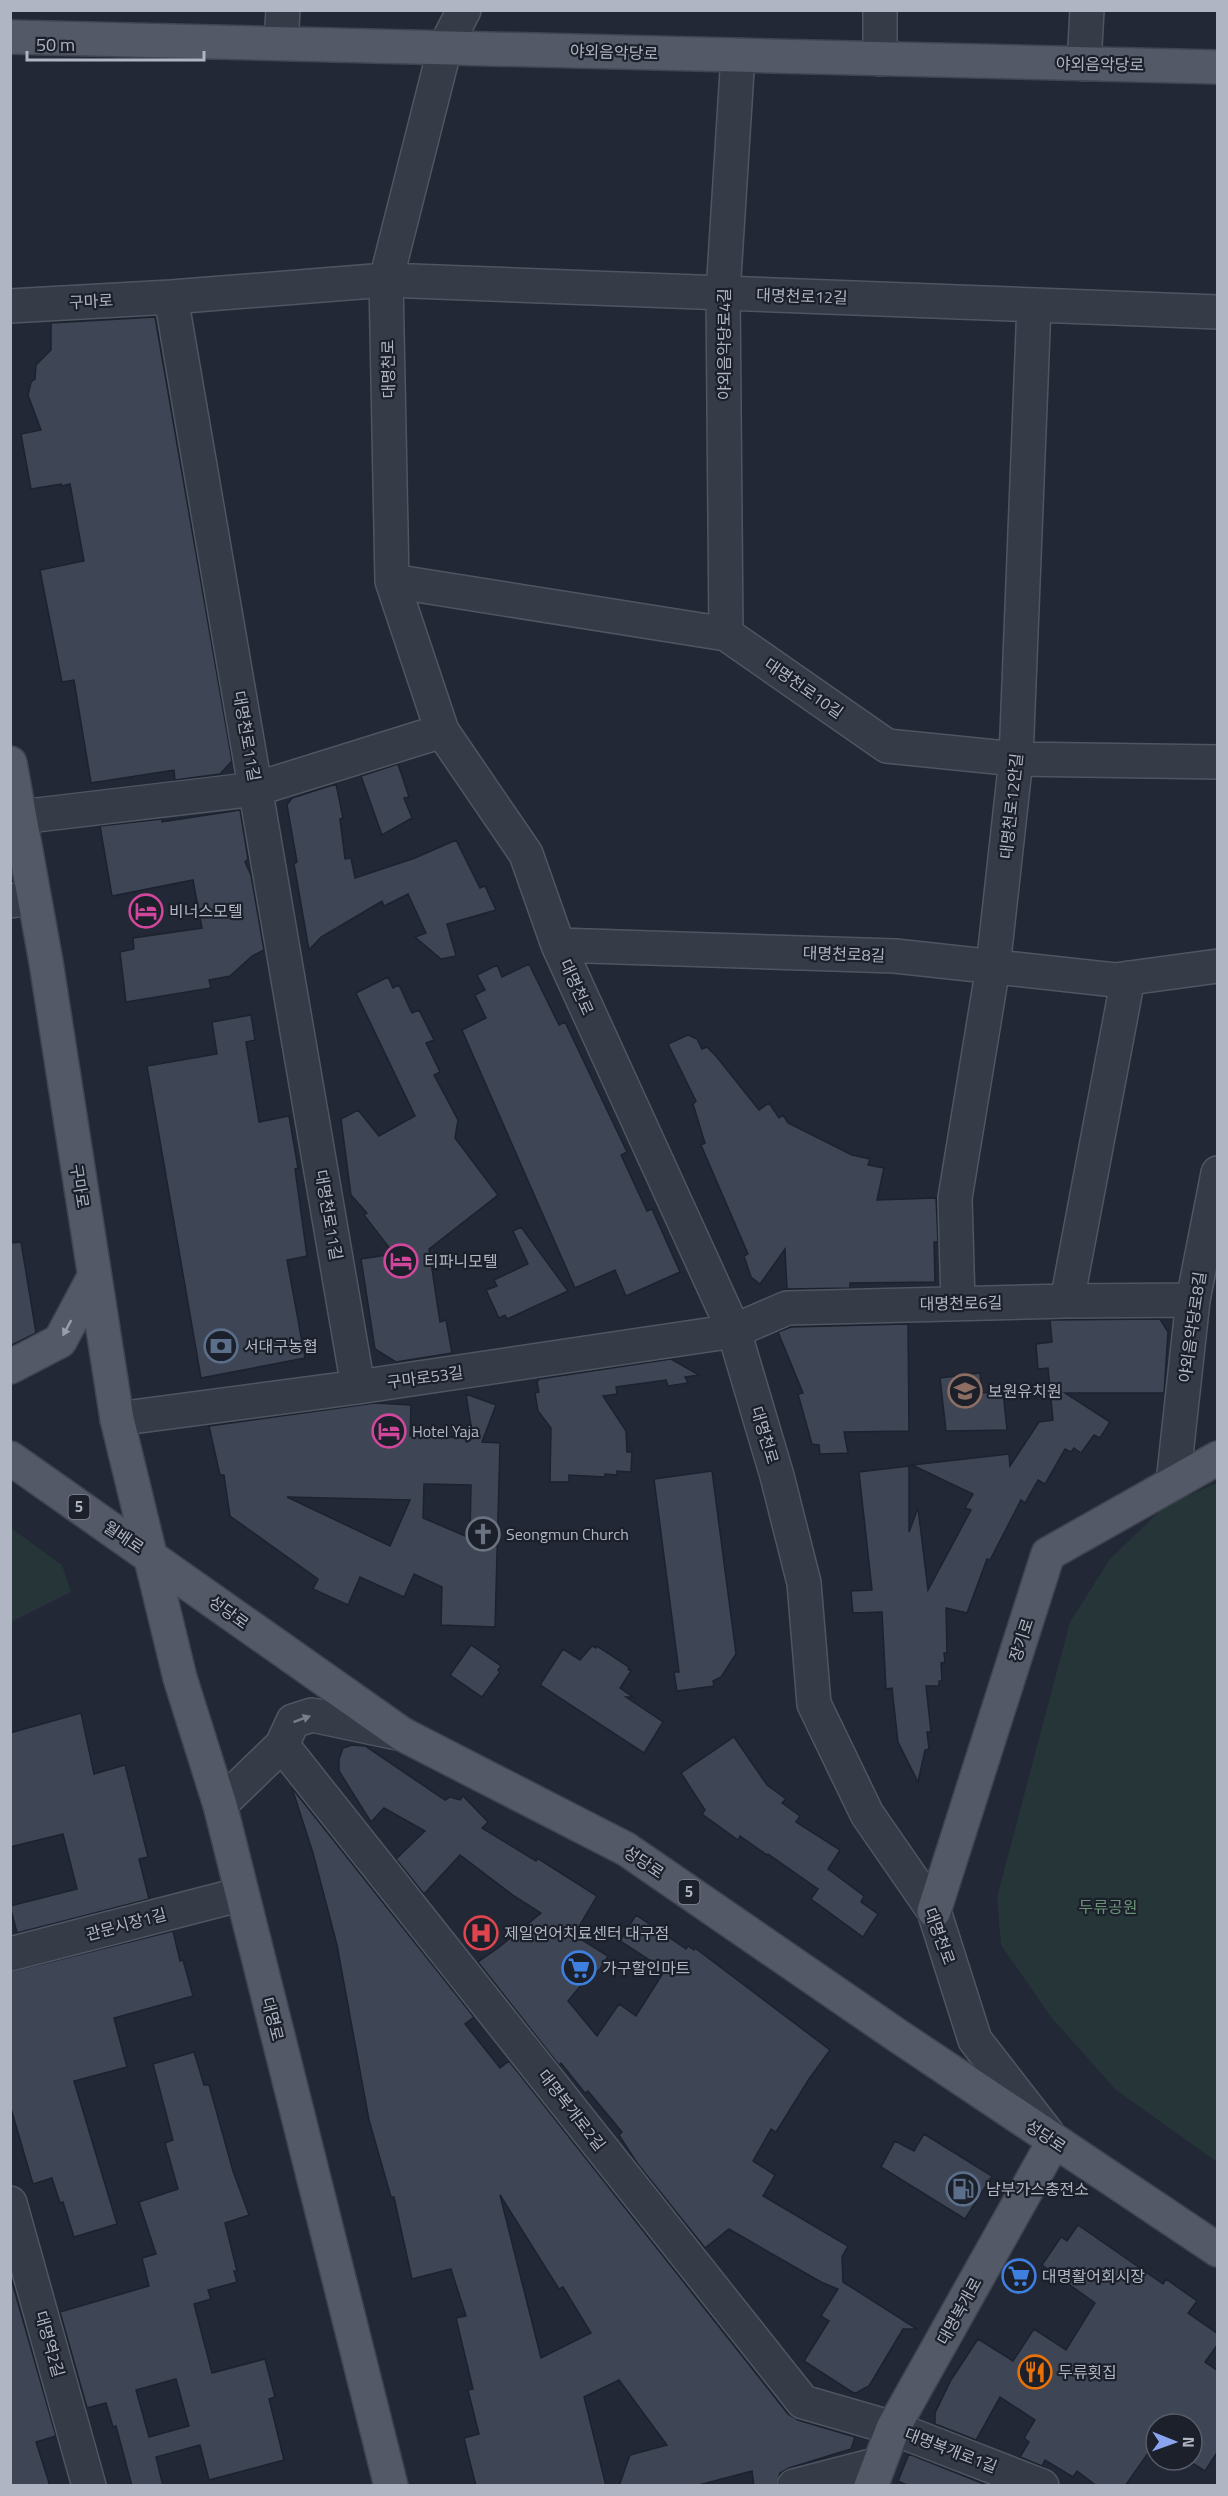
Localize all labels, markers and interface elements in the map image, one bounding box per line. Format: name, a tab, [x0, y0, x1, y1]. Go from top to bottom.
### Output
scale bar	[27, 24, 204, 62]
text: 50 m	[36, 31, 75, 58]
street label: 야외음악당로	[569, 38, 659, 66]
street label: 야외음악당로	[1056, 51, 1145, 77]
street label: 대명천로12길	[756, 282, 848, 310]
street label: 구마로	[68, 288, 114, 314]
street label: 야외음악당로4길	[712, 288, 736, 400]
street label: 대명천로	[375, 339, 401, 399]
street label: 대명천로10길	[760, 652, 848, 724]
street label: 대명천로11길	[227, 689, 267, 783]
street label: 대명천로12안길	[994, 752, 1028, 860]
hotel icon: 비너스모텔	[128, 893, 164, 929]
place label: 비너스모텔	[169, 899, 243, 923]
street label: 대명천로8길	[802, 941, 886, 967]
street label: 대명천로	[554, 955, 600, 1019]
street label: 구마로	[65, 1162, 95, 1210]
street label: 대명천로11길	[309, 1168, 349, 1262]
hotel icon: 티파니모텔	[383, 1243, 419, 1279]
place label: 티파니모텔	[424, 1249, 498, 1273]
street label: 야외음악당로8길	[1172, 1270, 1212, 1384]
street label: 대명천로6길	[920, 1290, 1002, 1316]
one-way arrow	[62, 1320, 72, 1337]
bank icon: 서대구농협	[203, 1328, 239, 1364]
place label: 서대구농협	[244, 1334, 318, 1358]
street label: 구마로53길	[385, 1360, 465, 1394]
school or university icon: 보원유치원	[947, 1373, 983, 1409]
place label: 보원유치원	[988, 1379, 1062, 1403]
street label: 대명천로	[745, 1403, 785, 1467]
hotel icon: Hotel Yaja	[371, 1413, 407, 1449]
place label: Hotel Yaja	[412, 1419, 479, 1443]
road number: 5	[68, 1495, 90, 1519]
street label: 월배로	[99, 1515, 149, 1559]
church icon: Seongmun Church	[465, 1516, 501, 1552]
place label: Seongmun Church	[506, 1522, 629, 1546]
street label: 성당로	[204, 1589, 254, 1635]
street label: 장기로	[1003, 1615, 1039, 1665]
one-way arrow	[293, 1714, 311, 1723]
street label: 성당로	[619, 1840, 669, 1884]
road number: 5	[678, 1880, 700, 1904]
park label: 두류공원	[1079, 1895, 1137, 1919]
street label: 관문시장1길	[83, 1902, 169, 1946]
street label: 대명천로	[919, 1904, 961, 1968]
hospital icon: 제일언어치료센터 대구점	[463, 1915, 499, 1951]
place label: 제일언어치료센터 대구점	[504, 1921, 669, 1945]
supermarket icon: 가구할인마트	[561, 1950, 597, 1986]
place label: 가구할인마트	[602, 1956, 690, 1980]
street label: 대명로	[256, 1995, 290, 2044]
street label: 대명복개로2길	[533, 2064, 611, 2156]
street label: 성당로	[1021, 2114, 1071, 2158]
fuel station icon: 남부가스충전소	[945, 2171, 981, 2207]
place label: 남부가스충전소	[986, 2177, 1089, 2201]
supermarket icon: 대명활어회시장	[1001, 2258, 1037, 2294]
place label: 대명활어회시장	[1042, 2264, 1145, 2288]
street label: 대명복개로	[931, 2273, 987, 2349]
street label: 대명역2길	[29, 2308, 71, 2380]
restaurant icon: 두류횟집	[1017, 2354, 1053, 2390]
place label: 두류횟집	[1058, 2360, 1117, 2384]
north arrow	[1144, 2412, 1204, 2472]
street label: 대명복개로1길	[901, 2421, 1001, 2479]
text: N	[1177, 2437, 1201, 2448]

